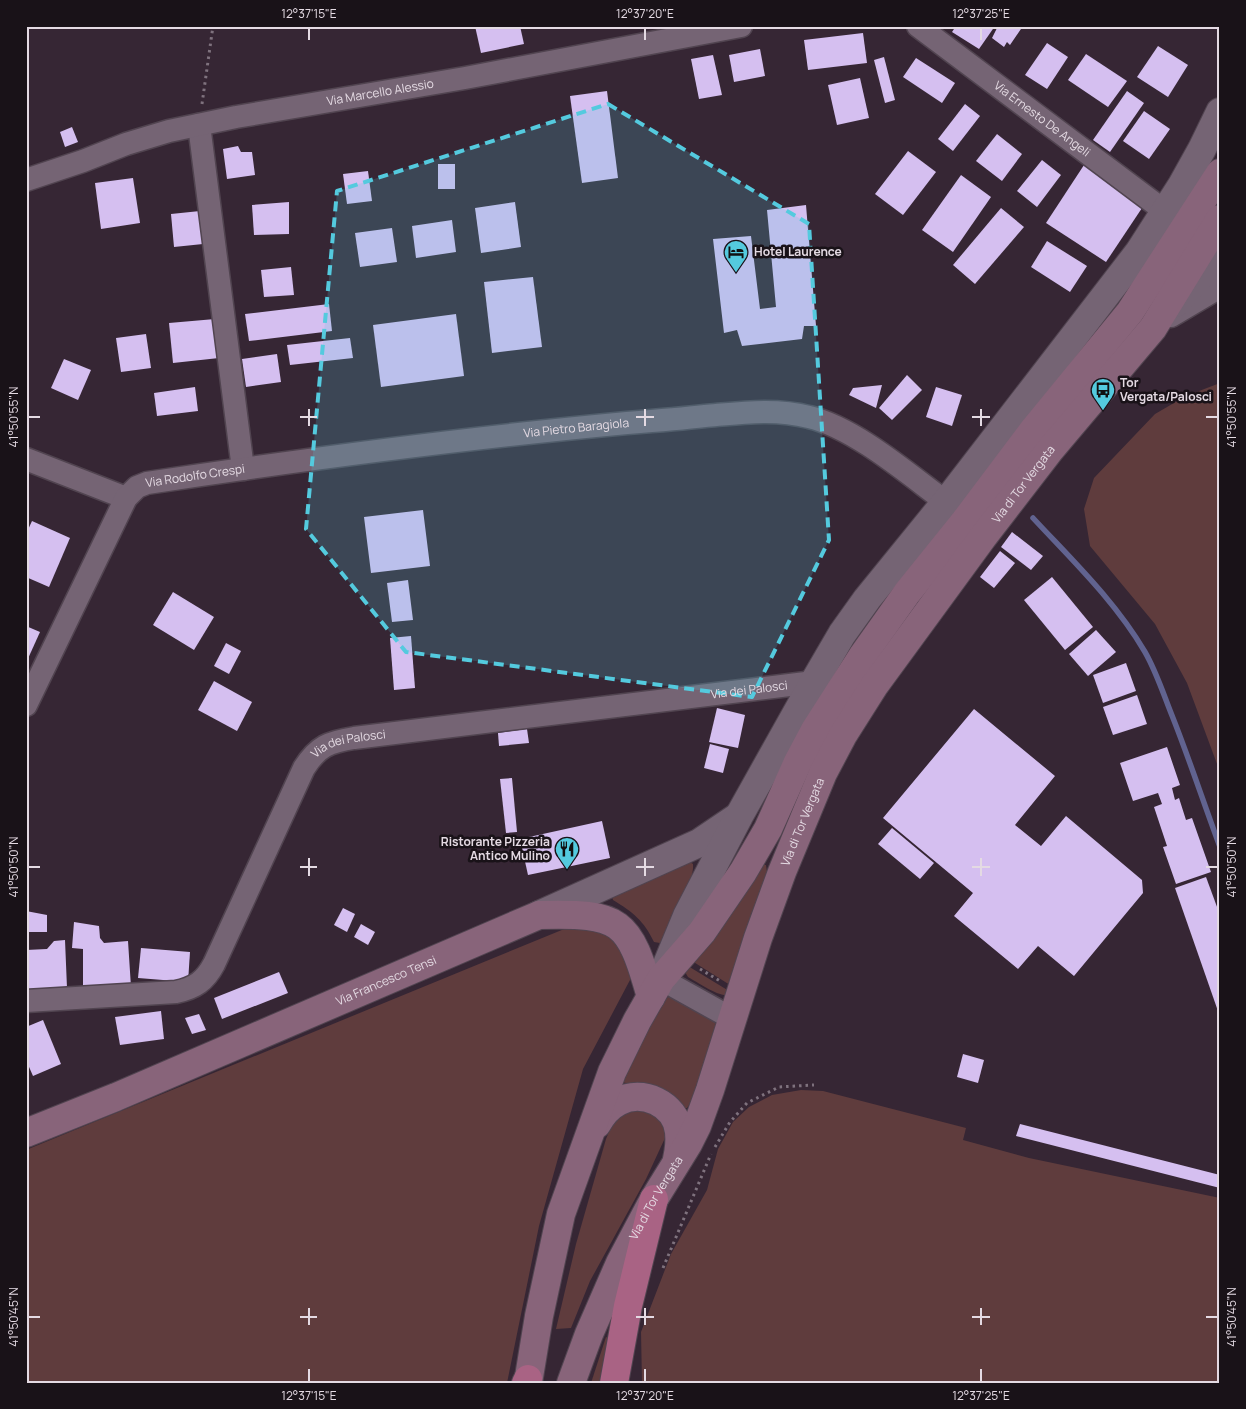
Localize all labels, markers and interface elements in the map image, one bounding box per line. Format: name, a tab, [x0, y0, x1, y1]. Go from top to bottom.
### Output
text: 12°37'15"E	[281, 5, 337, 22]
text: 12°37'20"E	[616, 5, 674, 22]
text: 12°37'25"E	[952, 5, 1010, 22]
street label: Via Marcello Alessio	[325, 74, 435, 109]
street label: Via Ernesto De Angeli	[991, 77, 1094, 160]
hotel icon: Hotel Laurence	[723, 239, 749, 273]
place label: Hotel Laurence	[754, 243, 842, 260]
place label: Tor Vergata/Palosci	[1120, 374, 1212, 405]
bus stop icon: Tor Vergata/Palosci	[1090, 377, 1116, 411]
text: 41°50'55"N	[5, 387, 22, 447]
text: 41°50'55"N	[1223, 387, 1240, 447]
street label: Via Pietro Baragiola	[523, 414, 630, 441]
street label: Via di Tor Vergata	[988, 441, 1059, 527]
street label: Via Rodolfo Crespi	[144, 460, 246, 491]
street label: Via dei Palosci	[710, 676, 789, 703]
street label: Via dei Palosci	[307, 725, 386, 761]
street label: Via di Tor Vergata	[776, 775, 828, 869]
place label: Ristorante Pizzeria Antico Mulino	[441, 833, 550, 864]
text: 41°50'50"N	[5, 836, 22, 898]
restaurant icon: Ristorante Pizzeria Antico Mulino	[554, 836, 580, 870]
text: 41°50'50"N	[1223, 836, 1240, 898]
street label: Via Francesco Tensi	[333, 951, 439, 1009]
street label: Via di Tor Vergata	[625, 1153, 687, 1243]
text: 41°50'45"N	[5, 1287, 22, 1347]
text: 41°50'45"N	[1223, 1287, 1240, 1347]
text: 12°37'15"E	[281, 1387, 337, 1404]
text: 12°37'20"E	[616, 1387, 674, 1404]
text: 12°37'25"E	[952, 1387, 1010, 1404]

